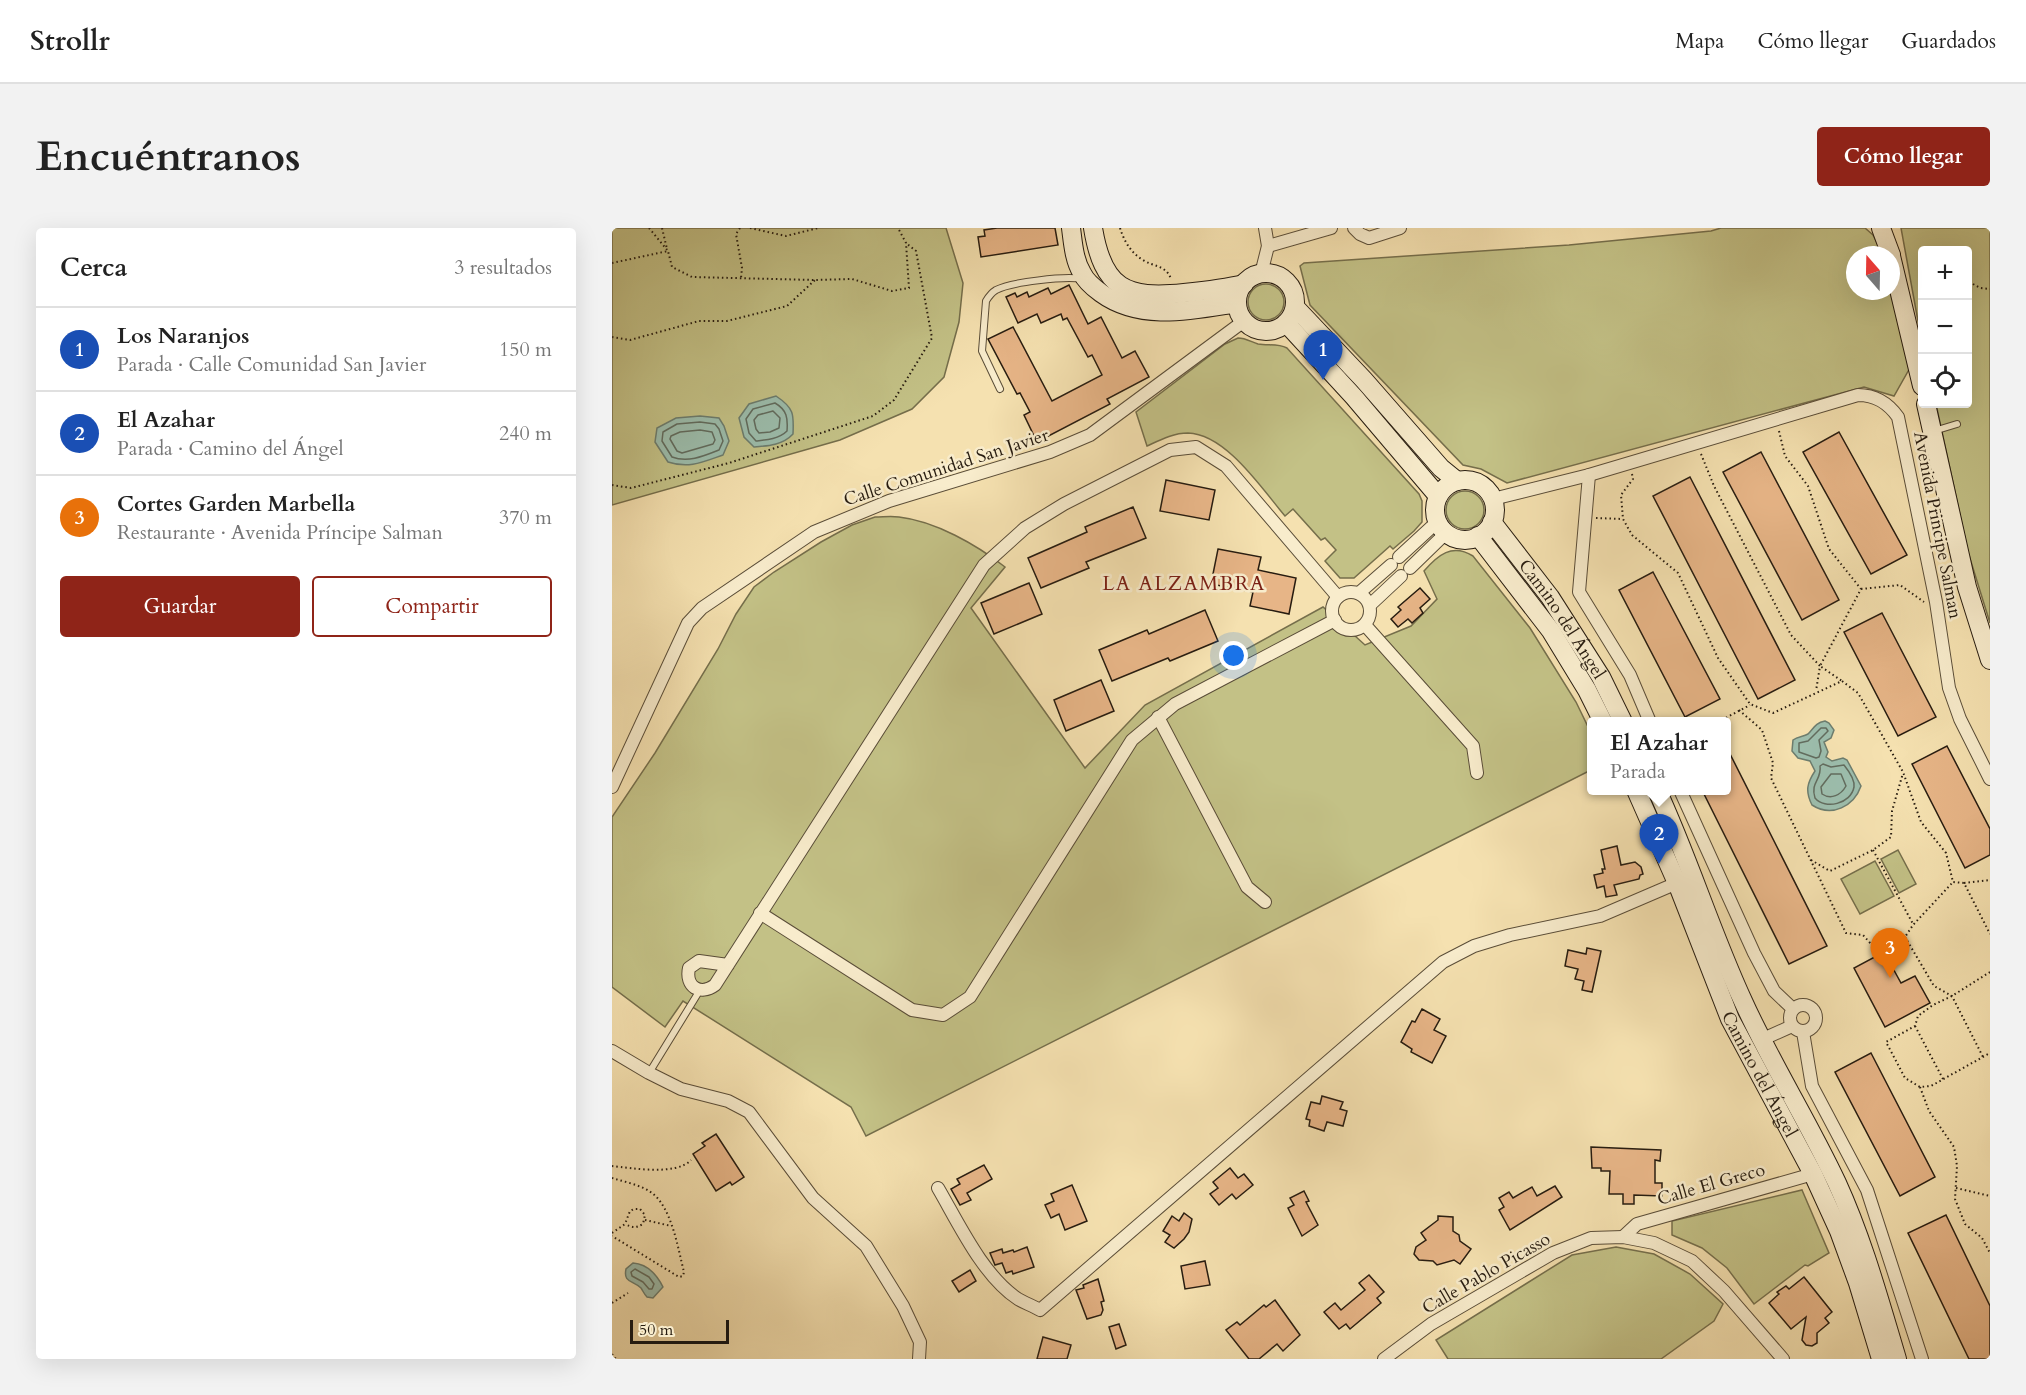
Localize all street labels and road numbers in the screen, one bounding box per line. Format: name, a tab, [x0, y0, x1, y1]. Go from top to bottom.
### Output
street label: Calle Comunidad San Javier	[841, 422, 1052, 512]
street label: Avenida Principe Salman	[1907, 429, 1968, 622]
street label: Camino del Ángel	[1512, 554, 1611, 685]
street label: Camino del Ángel	[1715, 1008, 1803, 1142]
street label: Calle El Greco	[1654, 1157, 1768, 1212]
street label: Calle Pablo Picasso	[1417, 1226, 1555, 1320]

